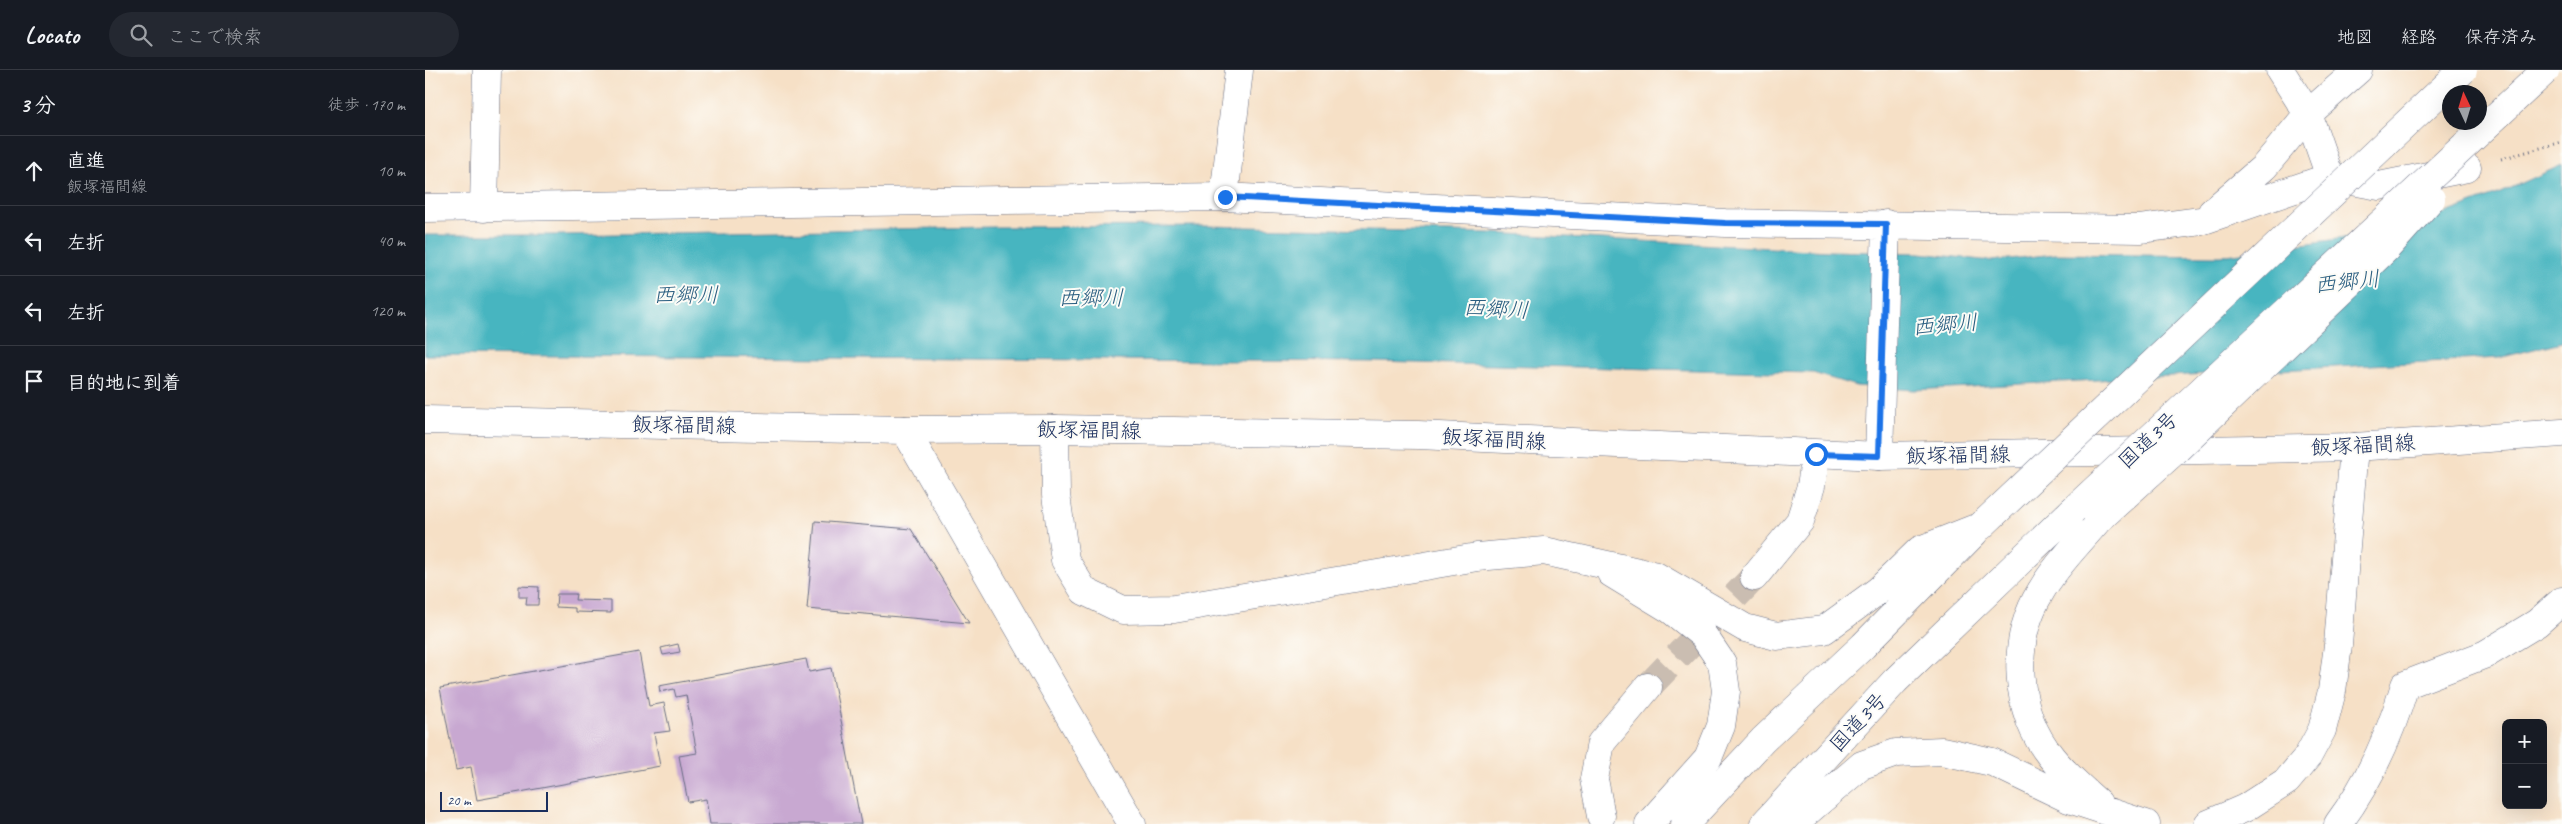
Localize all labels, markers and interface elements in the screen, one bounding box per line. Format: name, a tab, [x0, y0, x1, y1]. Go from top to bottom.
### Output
search box	[109, 12, 459, 57]
text: Locato	[25, 20, 79, 50]
icon: search	[127, 21, 155, 49]
text: ここで検索	[167, 25, 262, 49]
text: 地図	[2337, 26, 2373, 48]
text: 経路	[2401, 26, 2437, 48]
text: 保存済み	[2465, 26, 2537, 48]
north arrow	[2442, 85, 2487, 130]
text: 3 分	[20, 92, 56, 118]
text: 徒歩 · 170 m	[328, 95, 405, 115]
text: 直進	[67, 149, 105, 173]
icon: ahead	[20, 157, 48, 185]
text: 10 m	[378, 161, 405, 181]
text: 飯塚福間線	[67, 177, 147, 197]
route end	[1214, 186, 1237, 209]
icon: left	[20, 227, 48, 255]
text: 左折	[67, 231, 105, 255]
text: 40 m	[378, 231, 405, 251]
water label: 西郷川	[2313, 265, 2381, 299]
water label: 西郷川	[653, 281, 719, 309]
water label: 西郷川	[1058, 284, 1124, 312]
water label: 西郷川	[1462, 293, 1530, 325]
icon: left	[20, 297, 48, 325]
text: 左折	[67, 301, 105, 325]
text: 120 m	[371, 301, 405, 321]
water label: 西郷川	[1911, 308, 1979, 342]
icon: arrive	[20, 367, 48, 395]
text: 目的地に到着	[67, 371, 181, 395]
street label: 国道3号	[2113, 406, 2183, 474]
street label: 飯塚福間線	[631, 411, 737, 439]
street label: 飯塚福間線	[1036, 416, 1142, 444]
street label: 飯塚福間線	[1441, 423, 1547, 455]
street label: 飯塚福間線	[2310, 429, 2416, 461]
street label: 飯塚福間線	[1905, 441, 2011, 469]
route start	[1805, 443, 1828, 466]
street label: 国道3号	[1824, 687, 1892, 757]
map controls	[2502, 719, 2547, 809]
button: +	[2502, 719, 2547, 764]
button: −	[2502, 764, 2547, 809]
scale bar	[440, 789, 547, 812]
text: 20 m	[447, 792, 471, 809]

